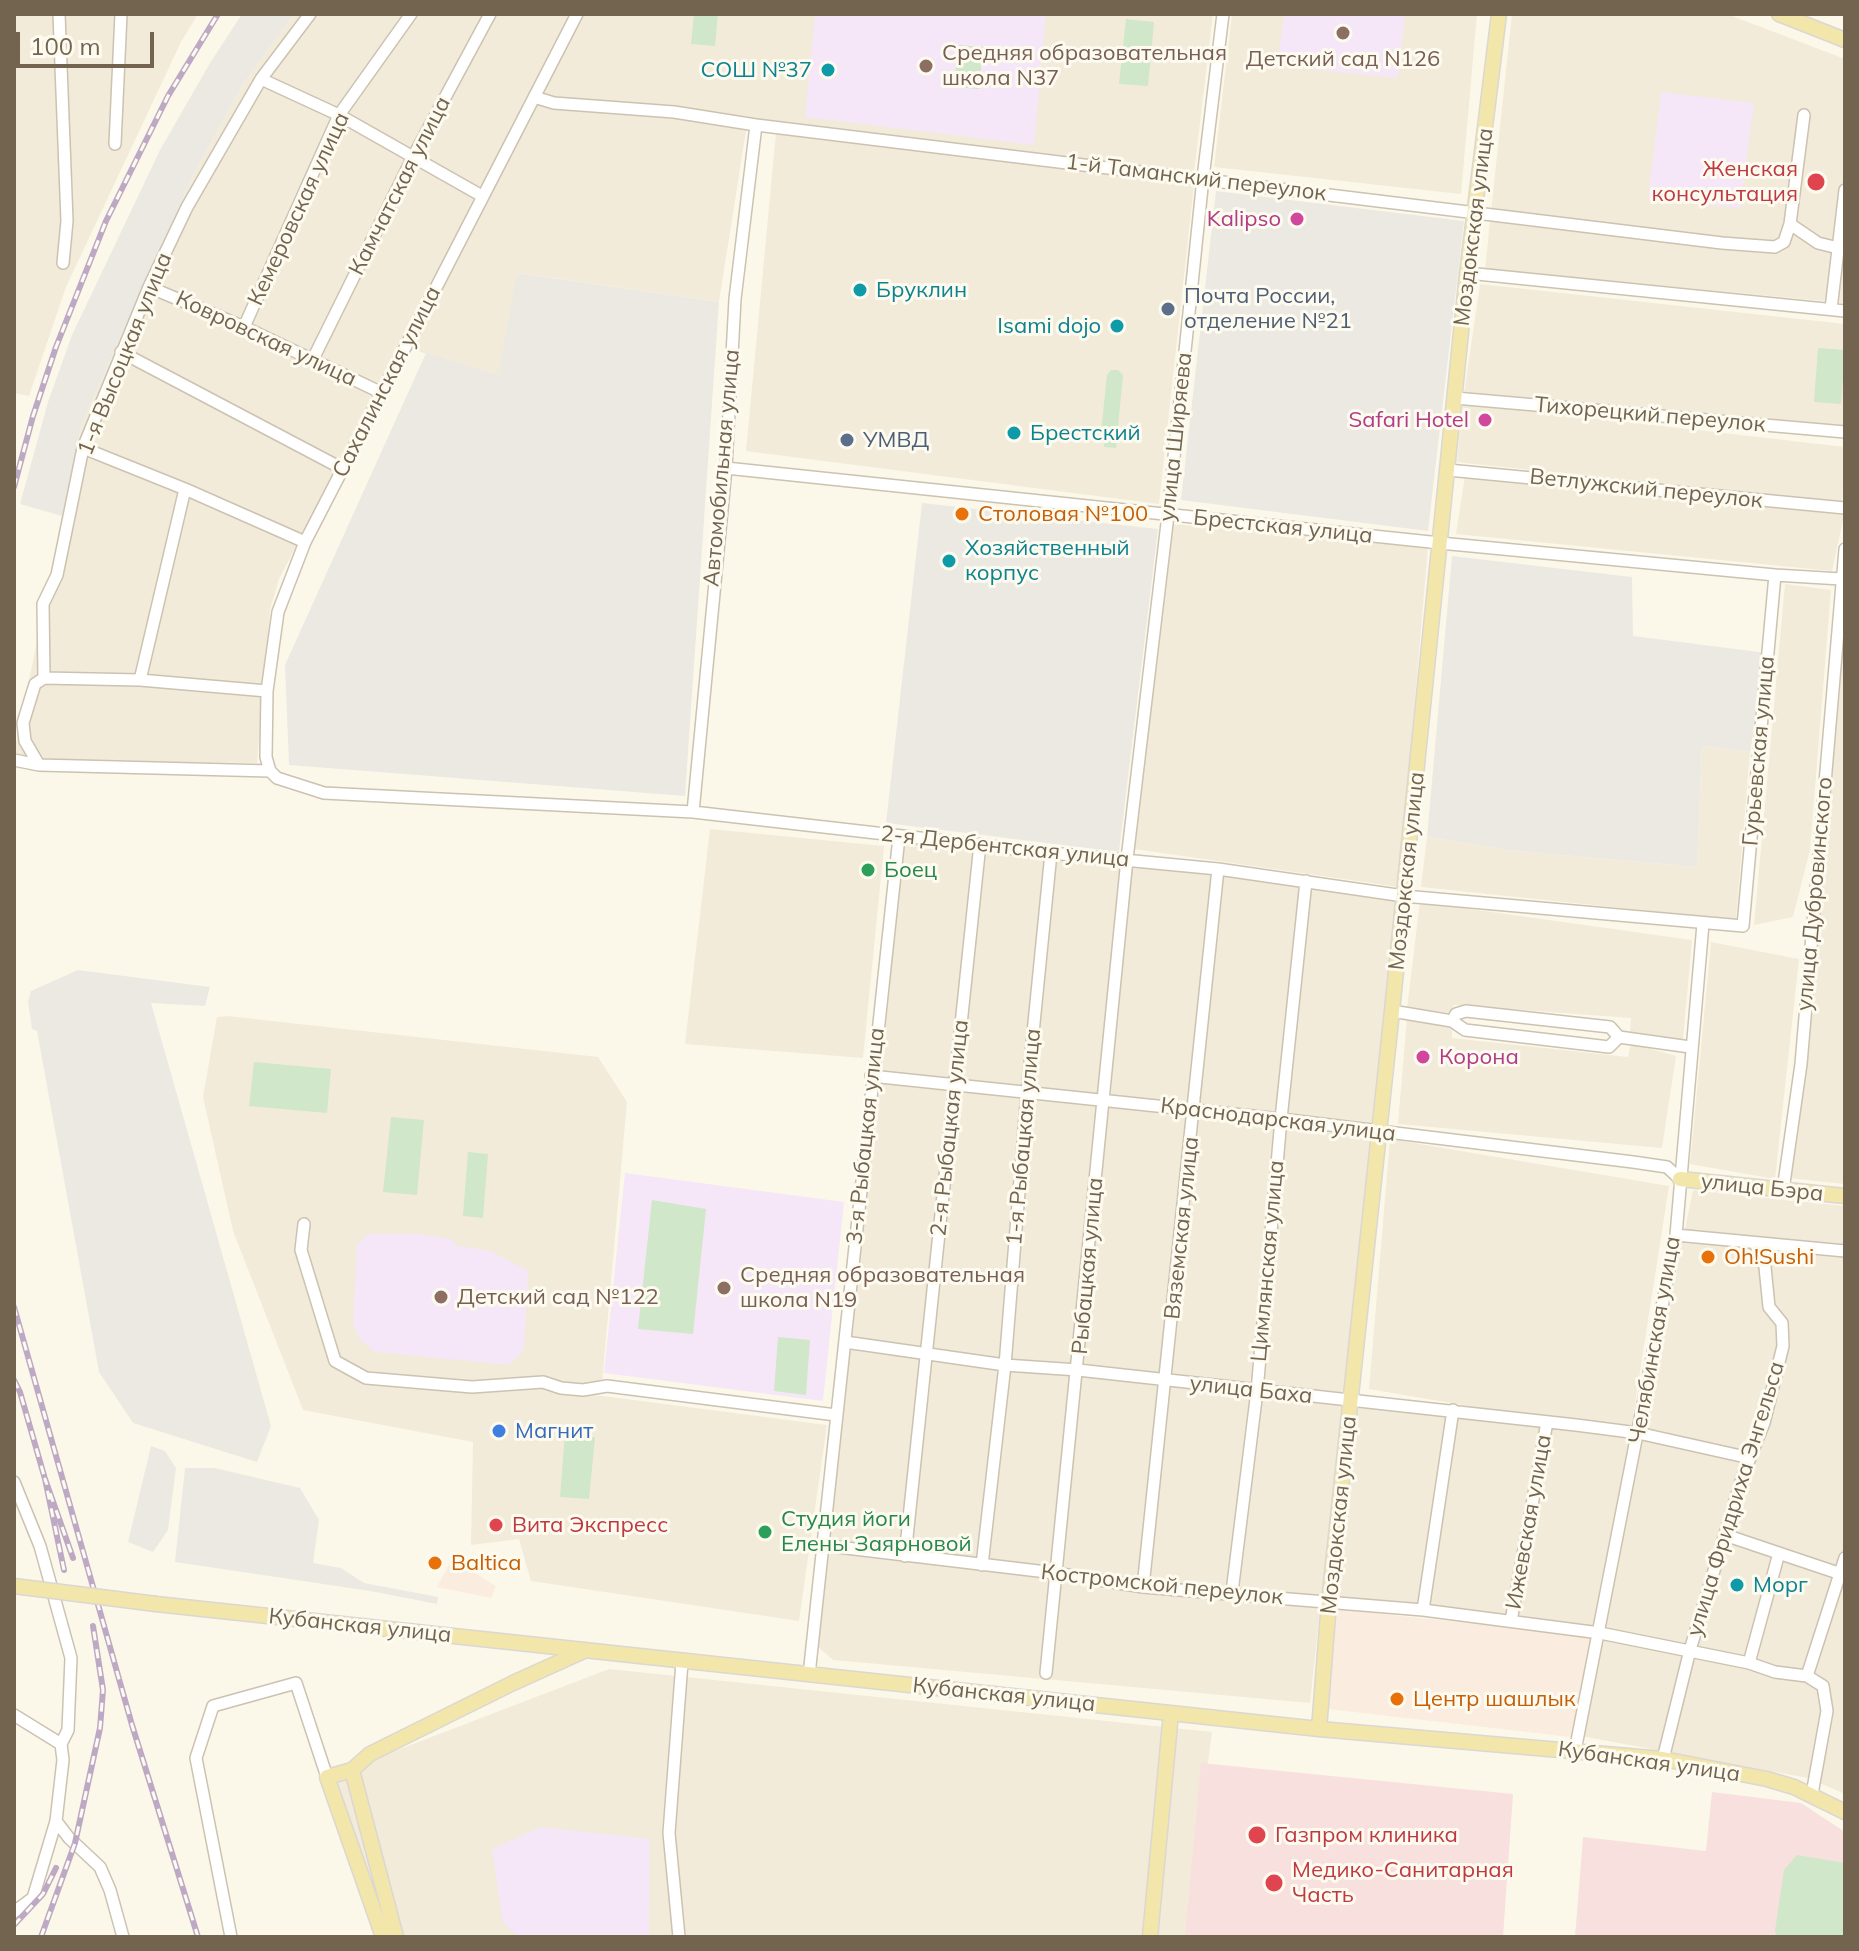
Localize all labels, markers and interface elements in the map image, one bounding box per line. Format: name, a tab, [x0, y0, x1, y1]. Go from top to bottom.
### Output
scale bar	[20, 16, 158, 66]
marker: Детский сад N126	[1334, 24, 1352, 42]
text: 100 m	[30, 31, 101, 61]
place label: Средняя образовательная школа N37	[942, 40, 1227, 92]
place label: Детский сад N126	[1246, 46, 1440, 72]
place label: СОШ №37	[700, 57, 812, 83]
marker: Средняя образовательная школа N37	[917, 57, 935, 75]
marker: СОШ №37	[819, 61, 837, 79]
street label: Камчатская улица	[344, 92, 456, 280]
street label: Кемеровская улица	[243, 108, 355, 310]
street label: Моздокская улица	[1449, 126, 1499, 328]
street label: 1-й Таманский переулок	[1064, 149, 1328, 207]
place label: Женская консультация	[1651, 156, 1798, 208]
marker: Женская консультация	[1805, 171, 1827, 193]
place label: Kalipso	[1207, 206, 1281, 232]
marker: Kalipso	[1288, 210, 1306, 228]
street label: 1-я Высоцкая улица	[72, 249, 178, 459]
place label: Бруклин	[876, 277, 967, 303]
marker: Бруклин	[851, 281, 869, 299]
street label: Сахалинская улица	[327, 282, 447, 482]
place label: Почта России, отделение №21	[1184, 283, 1352, 334]
street label: Ковровская улица	[172, 286, 360, 392]
marker: Почта России, отделение №21	[1159, 300, 1177, 318]
place label: Isami dojo	[997, 313, 1101, 339]
marker: Isami dojo	[1108, 317, 1126, 335]
street label: Автомобильная улица	[698, 348, 746, 588]
street label: улица Ширяева	[1154, 351, 1198, 523]
street label: Тихорецкий переулок	[1534, 392, 1766, 438]
place label: Safari Hotel	[1349, 407, 1469, 433]
marker: Safari Hotel	[1476, 411, 1494, 429]
place label: Брестский	[1030, 420, 1141, 446]
marker: Брестский	[1005, 424, 1023, 442]
place label: УМВД	[863, 427, 929, 453]
marker: УМВД	[838, 431, 856, 449]
street label: Ветлужский переулок	[1528, 464, 1764, 514]
place label: Столовая №100	[978, 501, 1148, 527]
street label: Брестская улица	[1192, 504, 1374, 550]
marker: Столовая №100	[953, 505, 971, 523]
place label: Хозяйственный корпус	[965, 535, 1130, 586]
marker: Хозяйственный корпус	[940, 552, 958, 570]
street label: Гурьевская улица	[1738, 655, 1780, 847]
street label: Моздокская улица	[1383, 770, 1431, 972]
street label: улица Дубровинского	[1792, 776, 1838, 1012]
street label: 2-я Дербентская улица	[879, 821, 1131, 873]
place label: Боец	[884, 857, 937, 883]
marker: Боец	[859, 861, 877, 879]
street label: 2-я Рыбацкая улица	[925, 1018, 975, 1238]
street label: 3-я Рыбацкая улица	[841, 1026, 891, 1246]
street label: 1-я Рыбацкая улица	[1001, 1027, 1047, 1247]
place label: Корона	[1439, 1044, 1519, 1070]
marker: Корона	[1414, 1048, 1432, 1066]
street label: Краснодарская улица	[1159, 1092, 1397, 1148]
street label: Вяземская улица	[1159, 1135, 1205, 1321]
street label: Цимлянская улица	[1246, 1159, 1290, 1363]
street label: улица Бэра	[1699, 1168, 1825, 1208]
street label: Рыбацкая улица	[1067, 1177, 1109, 1355]
street label: Челябинская улица	[1624, 1234, 1686, 1446]
place label: Oh!Sushi	[1724, 1244, 1814, 1270]
marker: Oh!Sushi	[1699, 1248, 1717, 1266]
place label: Средняя образовательная школа N19	[740, 1262, 1025, 1314]
marker: Средняя образовательная школа N19	[715, 1279, 733, 1297]
place label: Детский сад №122	[457, 1284, 659, 1310]
marker: Детский сад №122	[432, 1288, 450, 1306]
street label: улица Фридриха Энгельса	[1682, 1358, 1790, 1640]
street label: улица Баха	[1188, 1370, 1314, 1410]
street label: Моздокская улица	[1315, 1414, 1363, 1616]
place label: Магнит	[515, 1418, 593, 1444]
marker: Магнит	[490, 1422, 508, 1440]
street label: Ижевская улица	[1501, 1433, 1557, 1611]
place label: Студия йоги Елены Заярновой	[781, 1506, 972, 1558]
place label: Вита Экспресс	[512, 1512, 668, 1538]
marker: Вита Экспресс	[487, 1516, 505, 1534]
marker: Студия йоги Елены Заярновой	[756, 1523, 774, 1541]
place label: Baltica	[451, 1550, 521, 1576]
marker: Baltica	[426, 1554, 444, 1572]
street label: Костромской переулок	[1040, 1559, 1284, 1611]
place label: Морг	[1753, 1572, 1808, 1598]
marker: Морг	[1728, 1576, 1746, 1594]
street label: Кубанская улица	[267, 1603, 453, 1649]
street label: Кубанская улица	[911, 1672, 1097, 1718]
place label: Центр шашлык	[1413, 1686, 1576, 1712]
marker: Центр шашлык	[1388, 1690, 1406, 1708]
street label: Кубанская улица	[1556, 1736, 1742, 1788]
place label: Газпром клиника	[1275, 1822, 1458, 1848]
marker: Газпром клиника	[1246, 1824, 1268, 1846]
place label: Медико-Санитарная Часть	[1292, 1857, 1514, 1908]
marker: Медико-Санитарная Часть	[1263, 1872, 1285, 1894]

